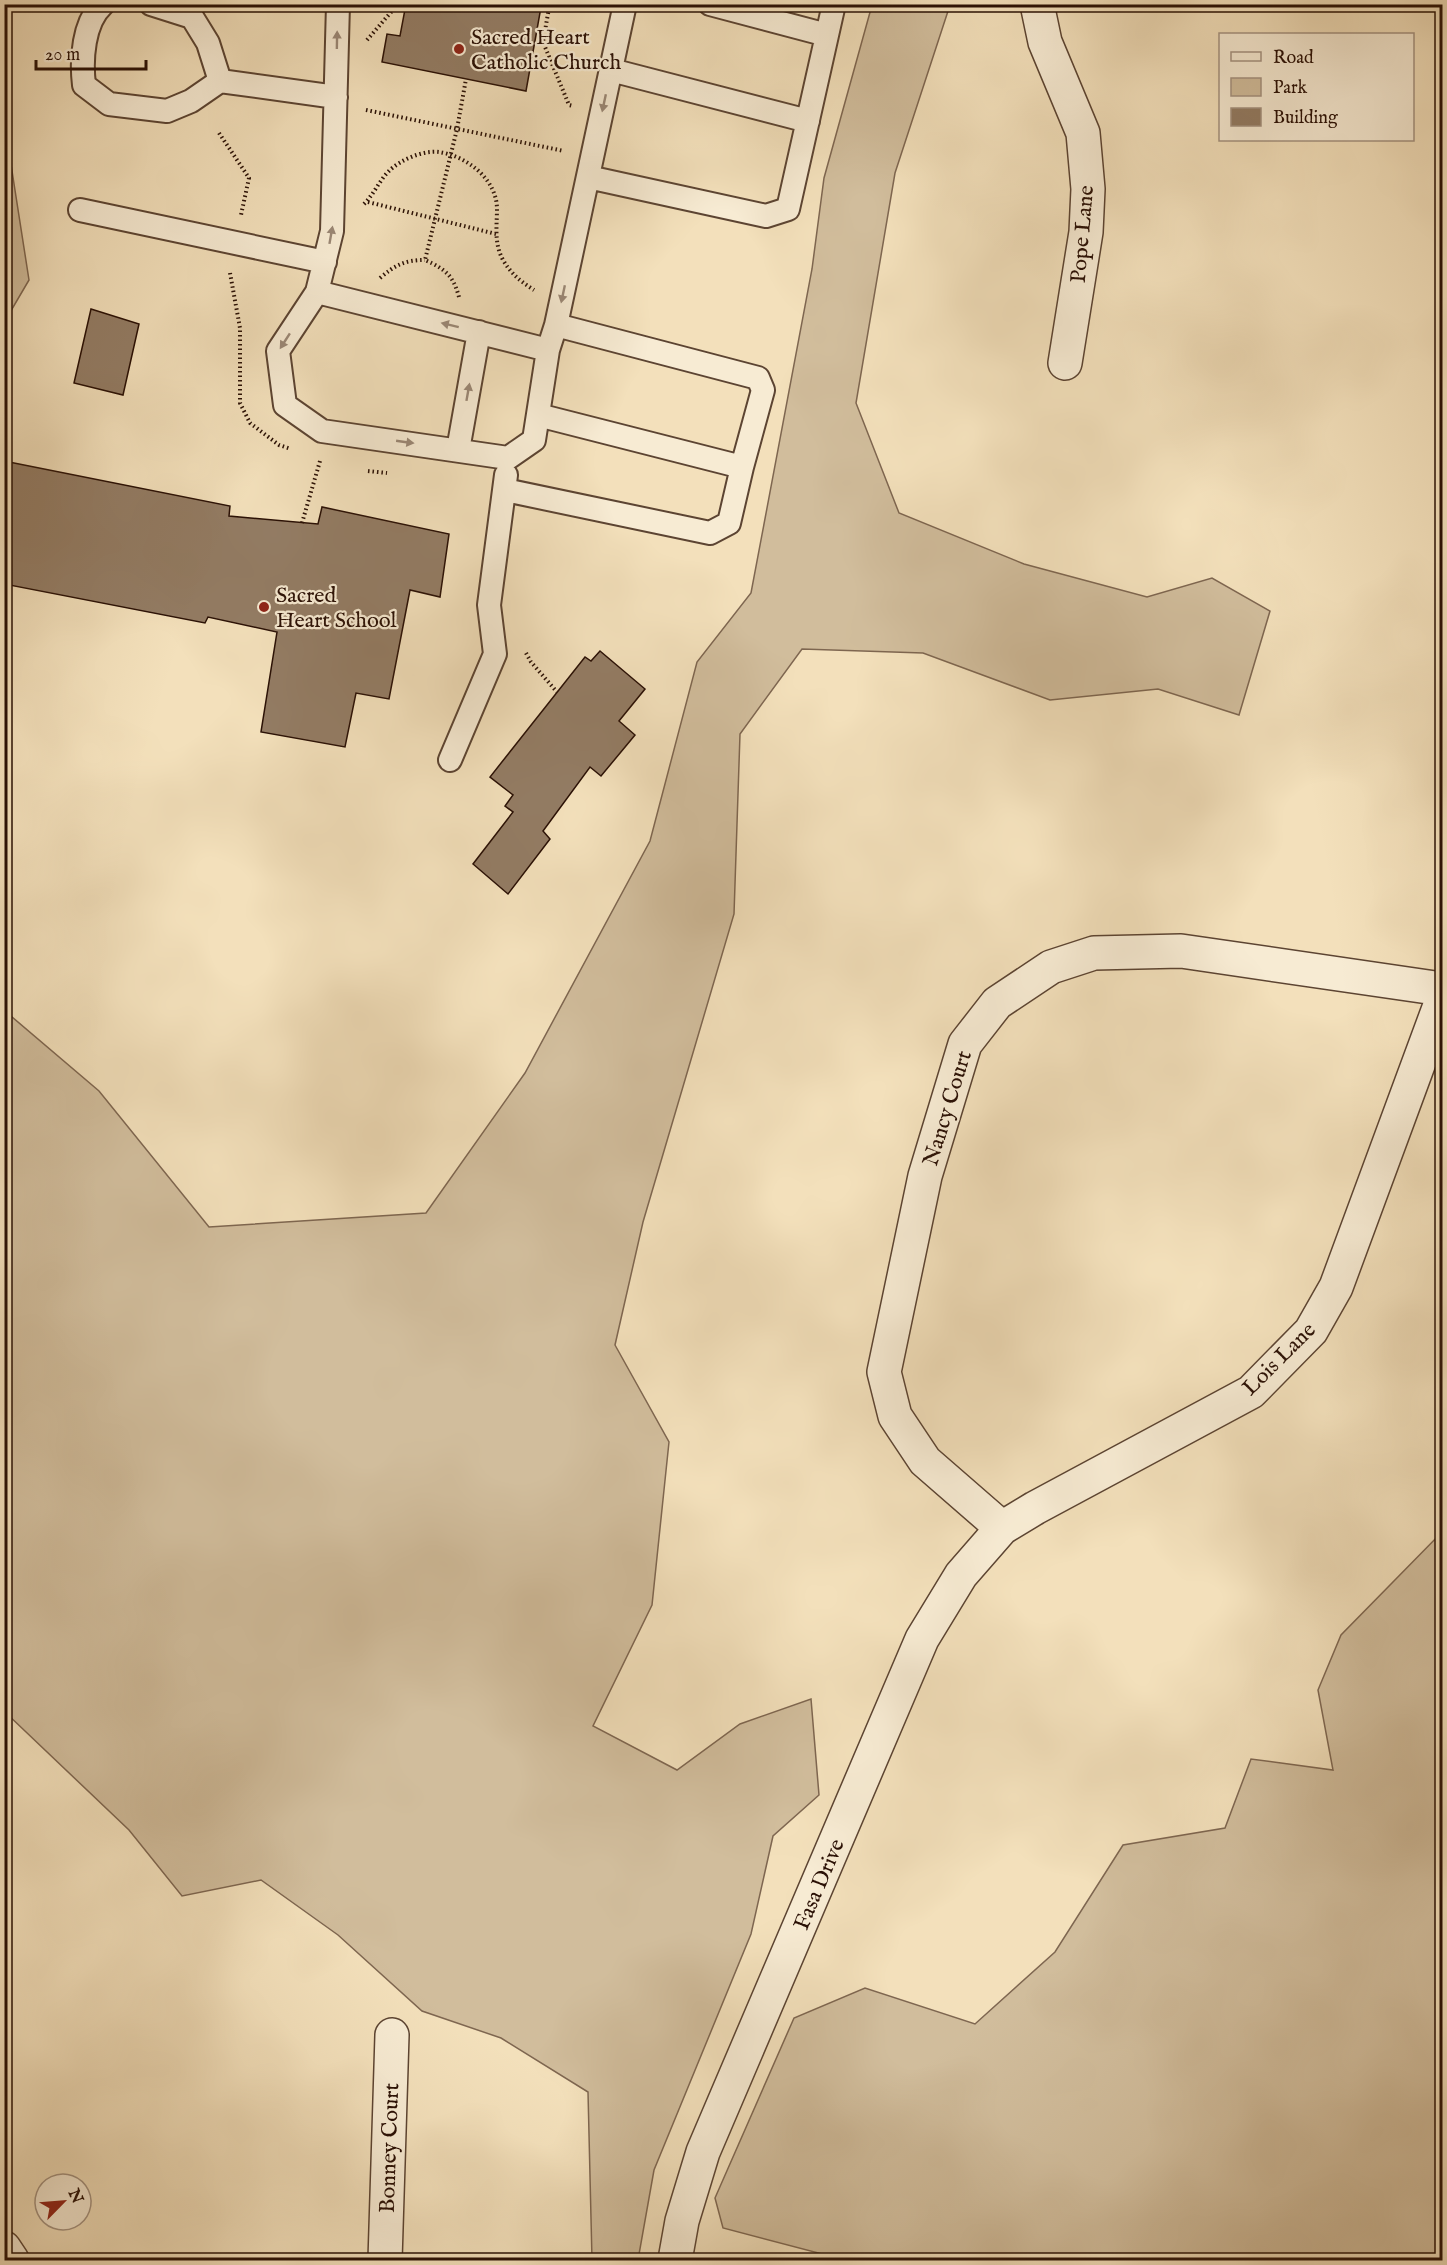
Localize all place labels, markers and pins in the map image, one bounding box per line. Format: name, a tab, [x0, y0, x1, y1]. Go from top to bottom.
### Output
place label: Sacred Heart Catholic Church	[471, 24, 621, 77]
marker: Sacred Heart Catholic Church	[452, 42, 466, 56]
place label: Sacred Heart School	[276, 582, 397, 635]
marker: Sacred Heart School	[257, 600, 271, 614]

